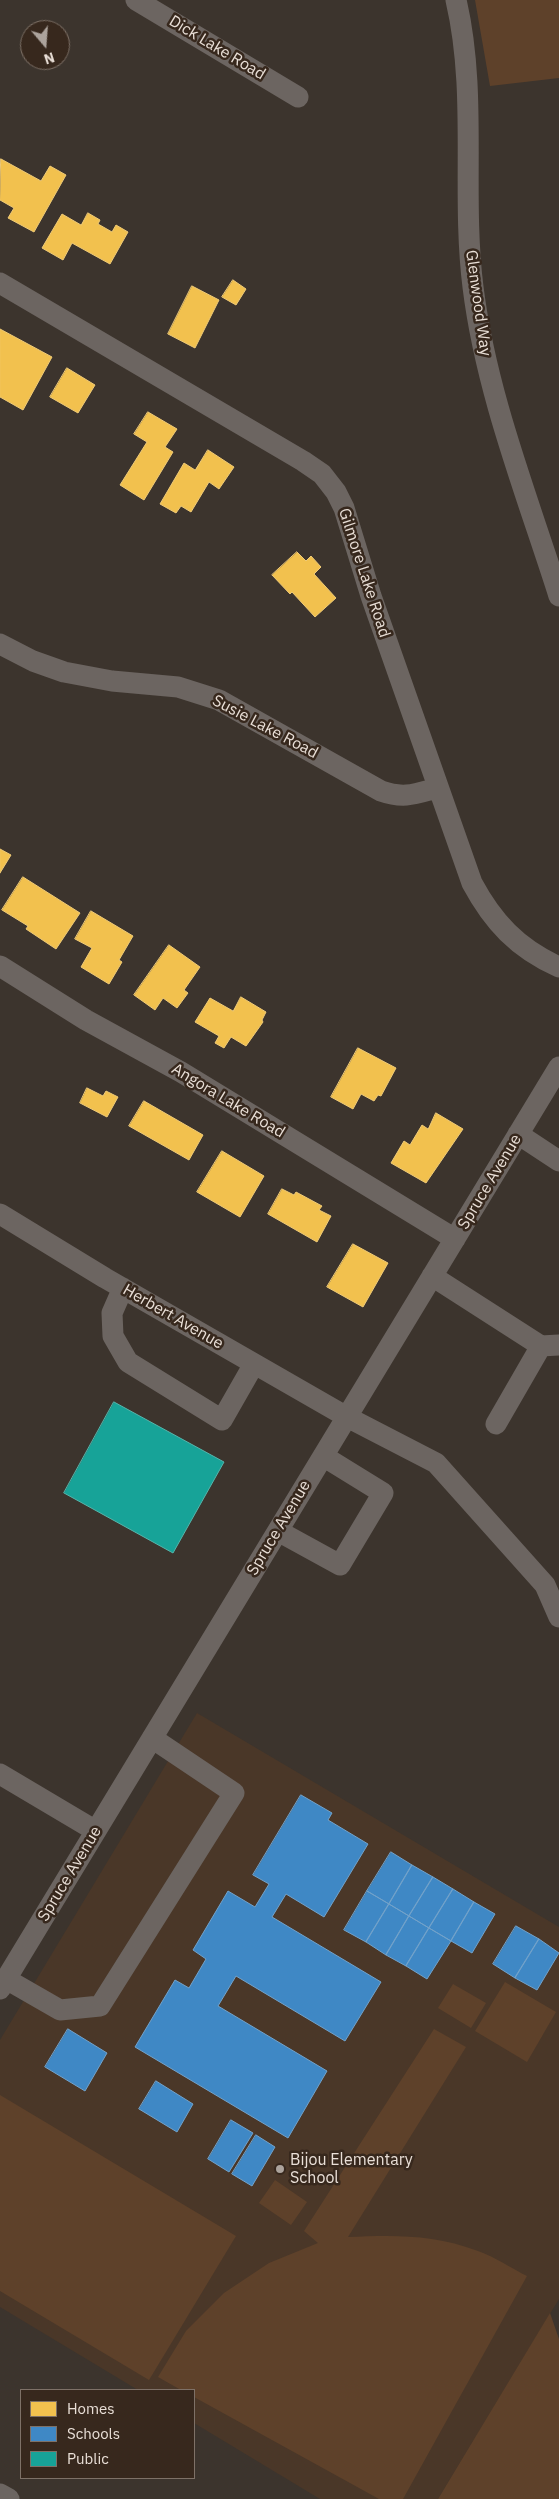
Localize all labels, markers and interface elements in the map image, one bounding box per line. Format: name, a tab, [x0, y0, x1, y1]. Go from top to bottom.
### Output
street label: Dick Lake Road	[165, 12, 269, 84]
north arrow	[20, 20, 70, 70]
text: N	[42, 48, 57, 68]
street label: Glenwood Way	[461, 249, 495, 357]
street label: Gilmore Lake Road	[334, 506, 394, 640]
street label: Susie Lake Road	[209, 691, 321, 763]
street label: Angora Lake Road	[168, 1060, 288, 1142]
street label: Spruce Avenue	[454, 1131, 526, 1233]
street label: Herbert Avenue	[119, 1280, 227, 1354]
street label: Spruce Avenue	[243, 1477, 315, 1579]
street label: Spruce Avenue	[34, 1823, 106, 1925]
place label: Bijou Elementary School	[290, 2150, 413, 2188]
marker: Bijou Elementary School	[274, 2163, 286, 2175]
legend	[20, 2389, 195, 2479]
text: Homes	[67, 2399, 115, 2418]
text: Schools	[67, 2424, 120, 2443]
text: Public	[67, 2449, 109, 2468]

